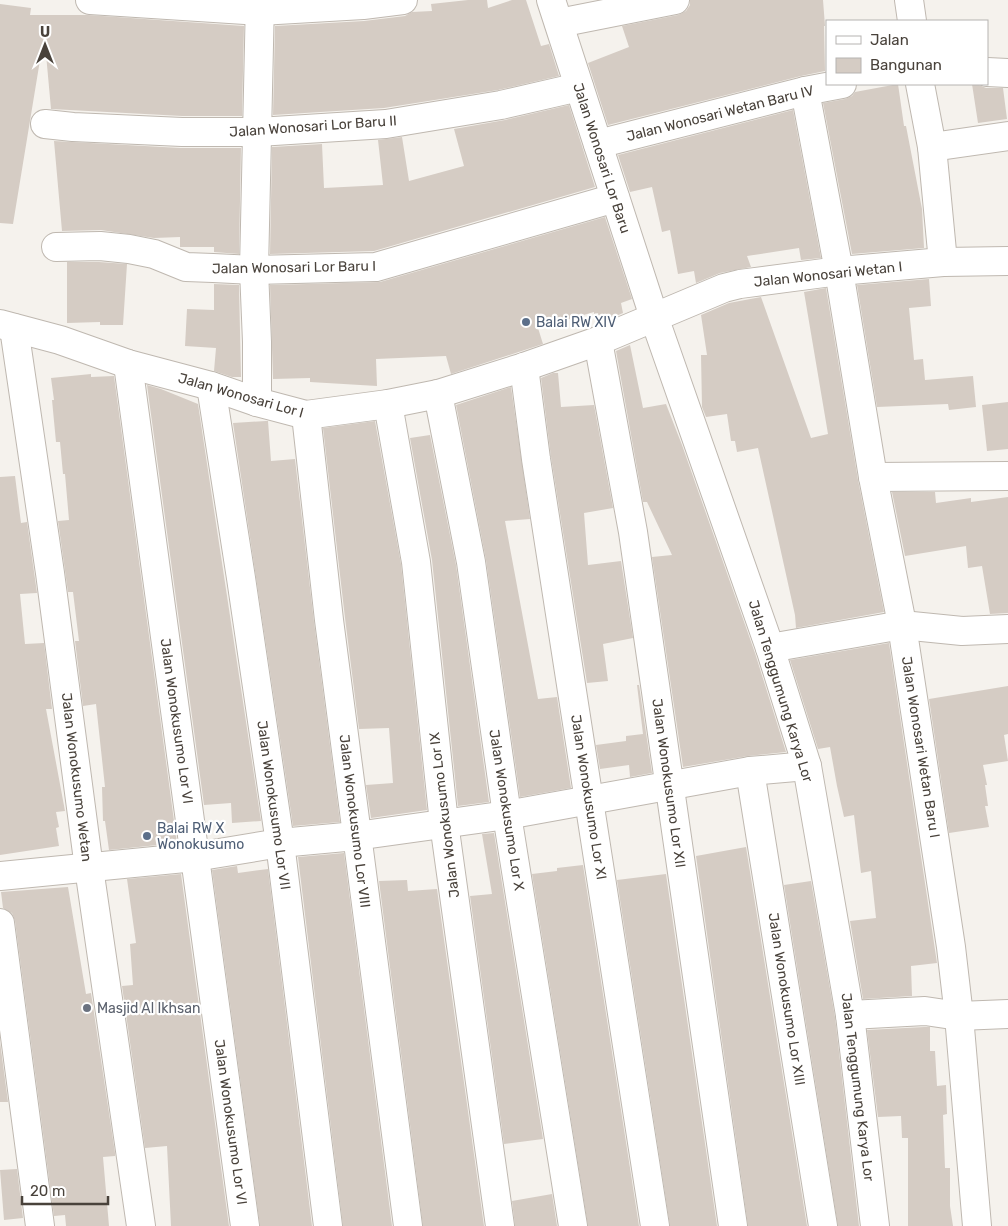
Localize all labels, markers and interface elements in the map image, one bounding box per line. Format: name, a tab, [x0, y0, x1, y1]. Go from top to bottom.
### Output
north arrow	[20, 20, 70, 70]
legend	[826, 20, 988, 85]
text: U	[40, 24, 50, 41]
text: Jalan	[870, 31, 909, 49]
text: Bangunan	[870, 56, 942, 74]
street label: Jalan Wonosari Lor Baru	[569, 81, 634, 235]
street label: Jalan Wonosari Wetan Baru IV	[625, 82, 816, 145]
street label: Jalan Wonosari Lor Baru II	[229, 112, 397, 141]
street label: Jalan Wonosari Lor Baru I	[212, 258, 376, 277]
street label: Jalan Wonosari Wetan I	[753, 258, 903, 291]
place label: Balai RW XIV	[536, 314, 616, 331]
marker: Balai RW XIV	[520, 316, 532, 328]
street label: Jalan Wonosari Lor I	[176, 369, 306, 422]
street label: Jalan Tenggumung Karya Lor	[745, 598, 817, 785]
street label: Jalan Wonokusumo Lor VI	[156, 637, 197, 805]
street label: Jalan Wonosari Wetan Baru I	[898, 655, 943, 839]
street label: Jalan Wonokusumo Wetan	[58, 692, 95, 863]
street label: Jalan Wonokusumo Lor XII	[648, 697, 689, 869]
street label: Jalan Wonokusumo Lor XI	[567, 713, 610, 881]
street label: Jalan Wonokusumo Lor VII	[253, 719, 294, 891]
street label: Jalan Wonokusumo Lor X	[485, 728, 528, 892]
street label: Jalan Wonokusumo Lor IX	[426, 731, 463, 899]
street label: Jalan Wonokusumo Lor VIII	[335, 733, 374, 909]
place label: Balai RW X Wonokusumo	[157, 820, 244, 853]
marker: Balai RW X Wonokusumo	[141, 830, 153, 842]
street label: Jalan Wonokusumo Lor XIII	[764, 912, 809, 1087]
street label: Jalan Tenggumung Karya Lor	[838, 992, 878, 1183]
place label: Masjid Al Ikhsan	[97, 1000, 200, 1017]
marker: Masjid Al Ikhsan	[81, 1002, 93, 1014]
street label: Jalan Wonokusumo Lor VI	[210, 1038, 251, 1206]
scale bar	[22, 1174, 109, 1206]
text: 20 m	[30, 1182, 65, 1200]

